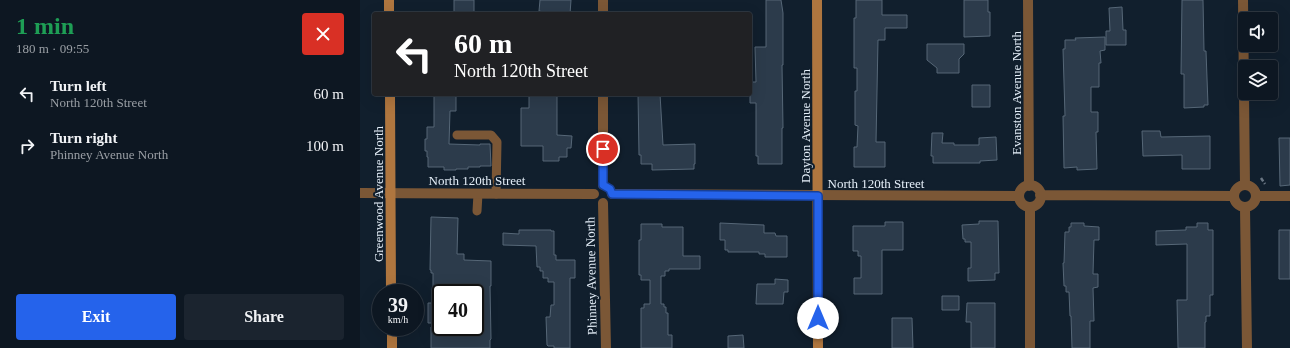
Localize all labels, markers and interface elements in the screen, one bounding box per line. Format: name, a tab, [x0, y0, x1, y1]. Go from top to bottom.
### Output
map controls	[1238, 12, 1278, 100]
button: sound	[1238, 12, 1278, 52]
text: 1 min	[16, 13, 74, 39]
button: close	[302, 13, 344, 55]
icon: left	[388, 28, 440, 80]
text: 60 m	[454, 28, 512, 59]
street label: Evanston Avenue North	[1009, 31, 1024, 155]
text: 180 m · 09:55	[16, 41, 89, 56]
button: layers	[1238, 60, 1278, 100]
text: North 120th Street	[454, 61, 588, 81]
street label: Dayton Avenue North	[798, 69, 813, 183]
text: Turn left	[50, 78, 107, 94]
icon: left	[16, 83, 38, 105]
text: 60 m	[314, 86, 344, 102]
text: North 120th Street	[50, 95, 147, 110]
street label: Greenwood Avenue North	[371, 125, 386, 262]
text: Turn right	[50, 130, 117, 146]
pin	[586, 132, 620, 166]
icon: right	[16, 135, 38, 157]
text: 100 m	[306, 138, 344, 154]
icon: arrive	[592, 138, 614, 160]
text: Phinney Avenue North	[50, 147, 168, 162]
street label: North 120th Street	[429, 173, 526, 188]
street label: North 120th Street	[828, 176, 925, 191]
street label: Phinney Avenue North	[582, 216, 600, 335]
speed limit sign: 40	[432, 284, 484, 336]
button: Exit	[16, 294, 176, 340]
button: Share	[184, 294, 344, 340]
text: 39	[388, 294, 408, 316]
position arrow	[797, 297, 839, 339]
text: km/h	[388, 314, 408, 325]

